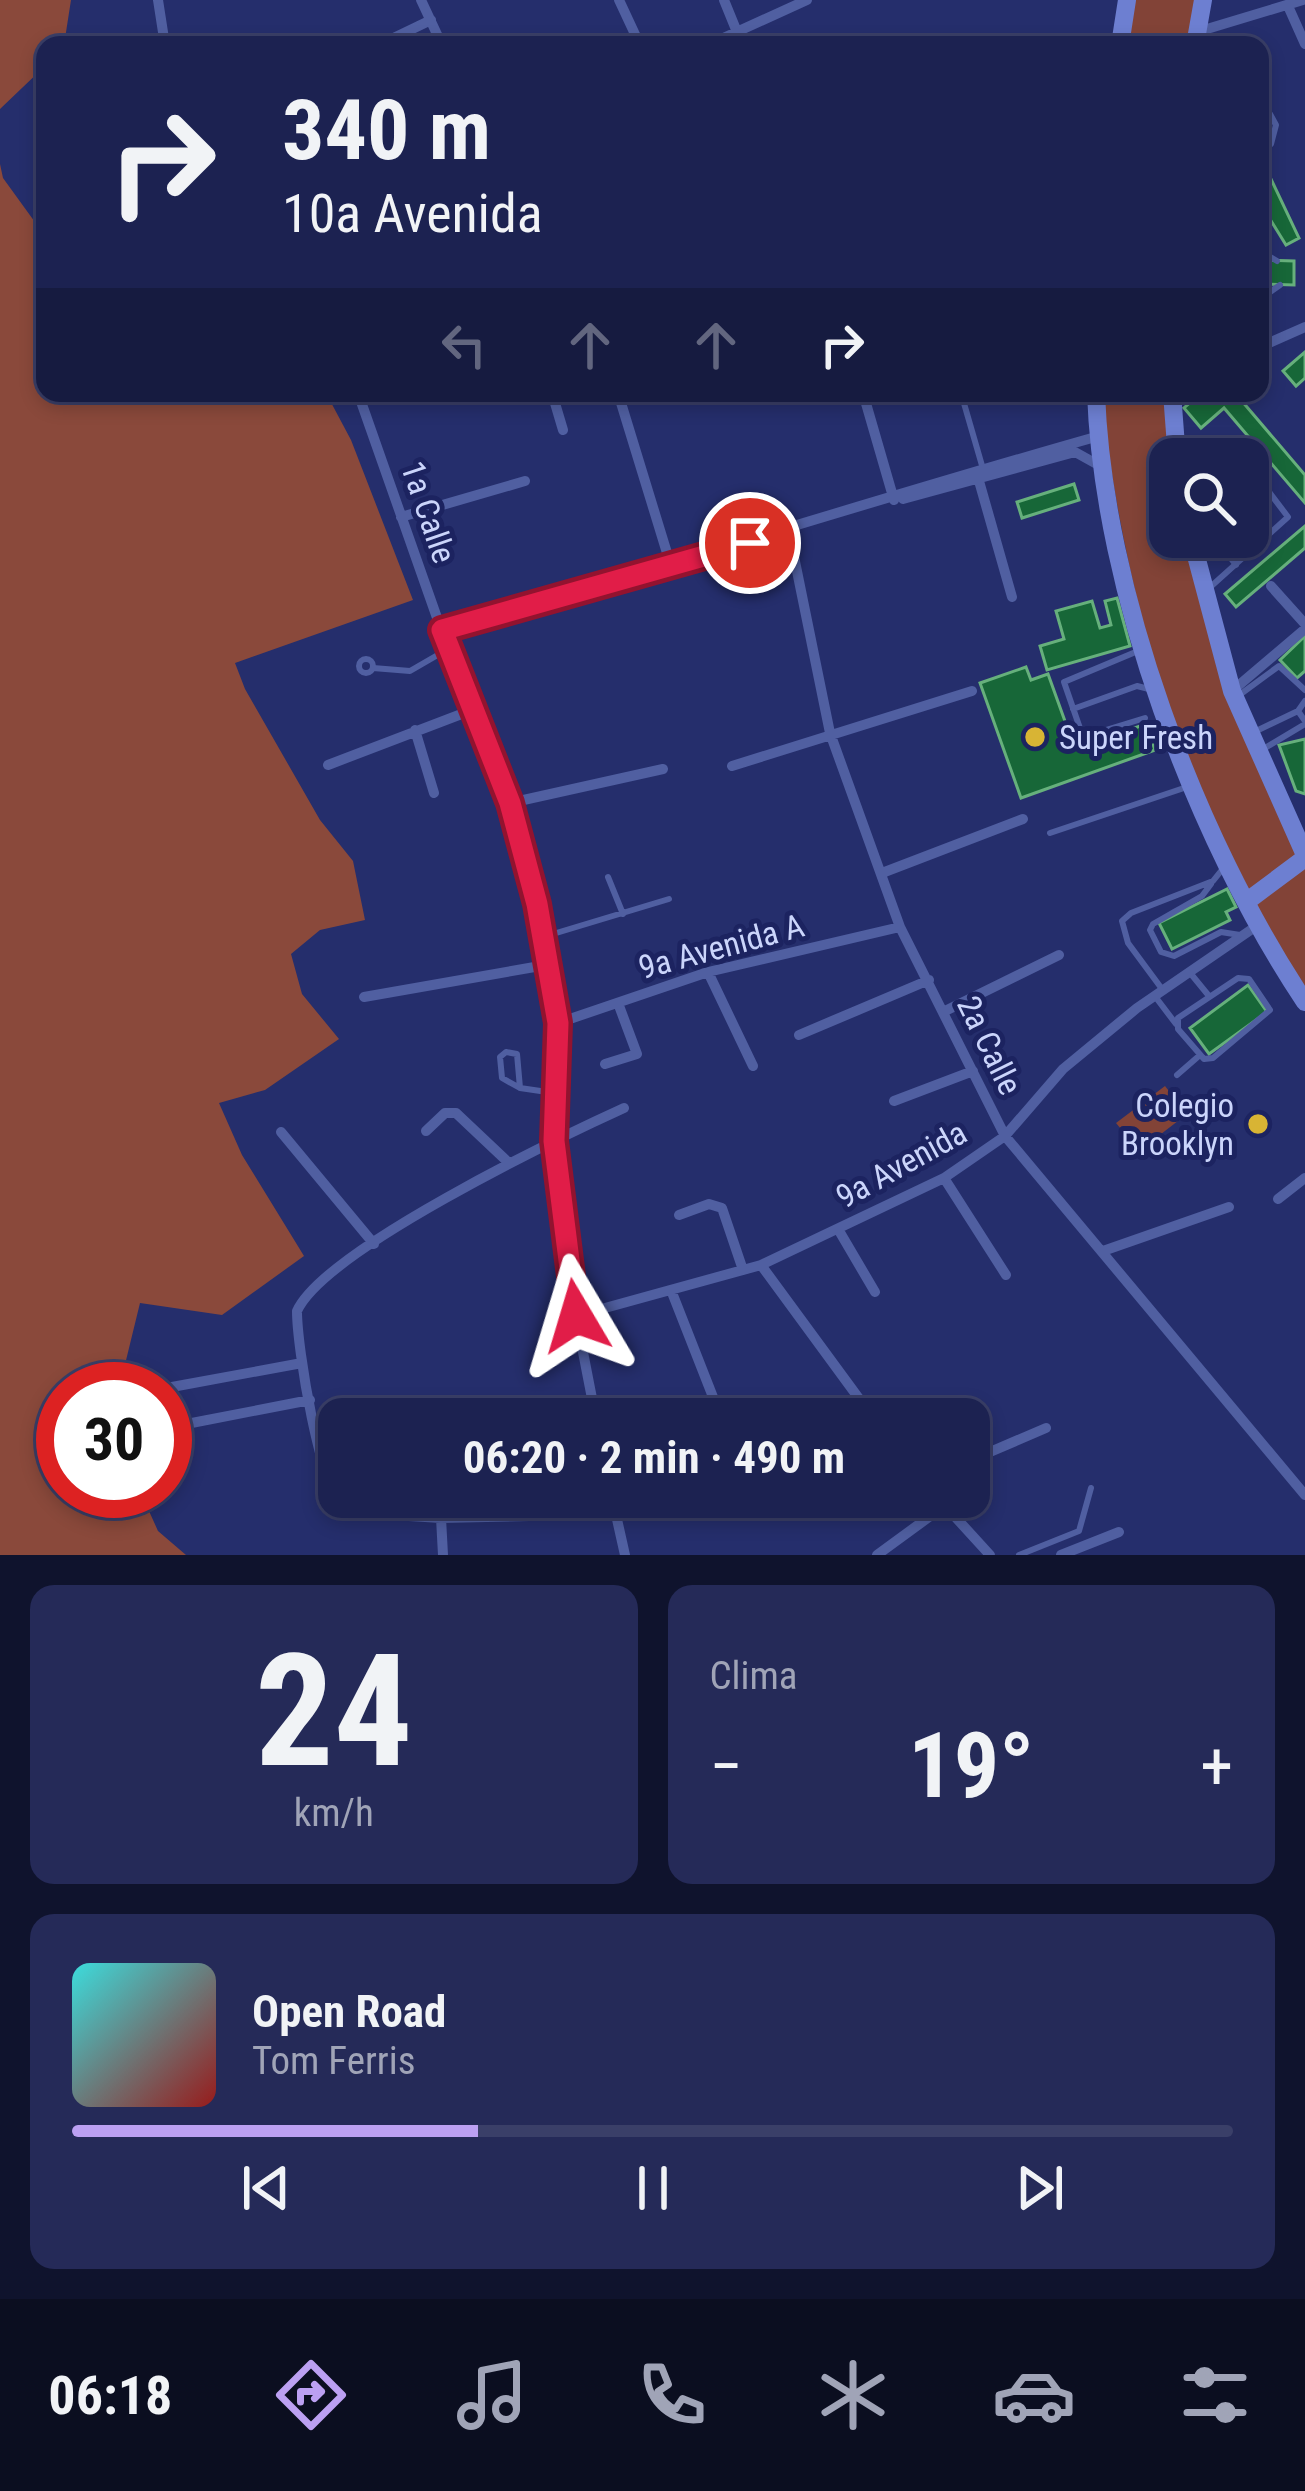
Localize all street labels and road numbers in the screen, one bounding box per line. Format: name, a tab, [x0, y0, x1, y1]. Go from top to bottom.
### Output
street label: 1a Calle	[393, 456, 464, 568]
street label: 9a Avenida A	[634, 906, 808, 987]
street label: 2a Calle	[949, 990, 1030, 1101]
street label: 9a Avenida	[829, 1113, 973, 1216]

